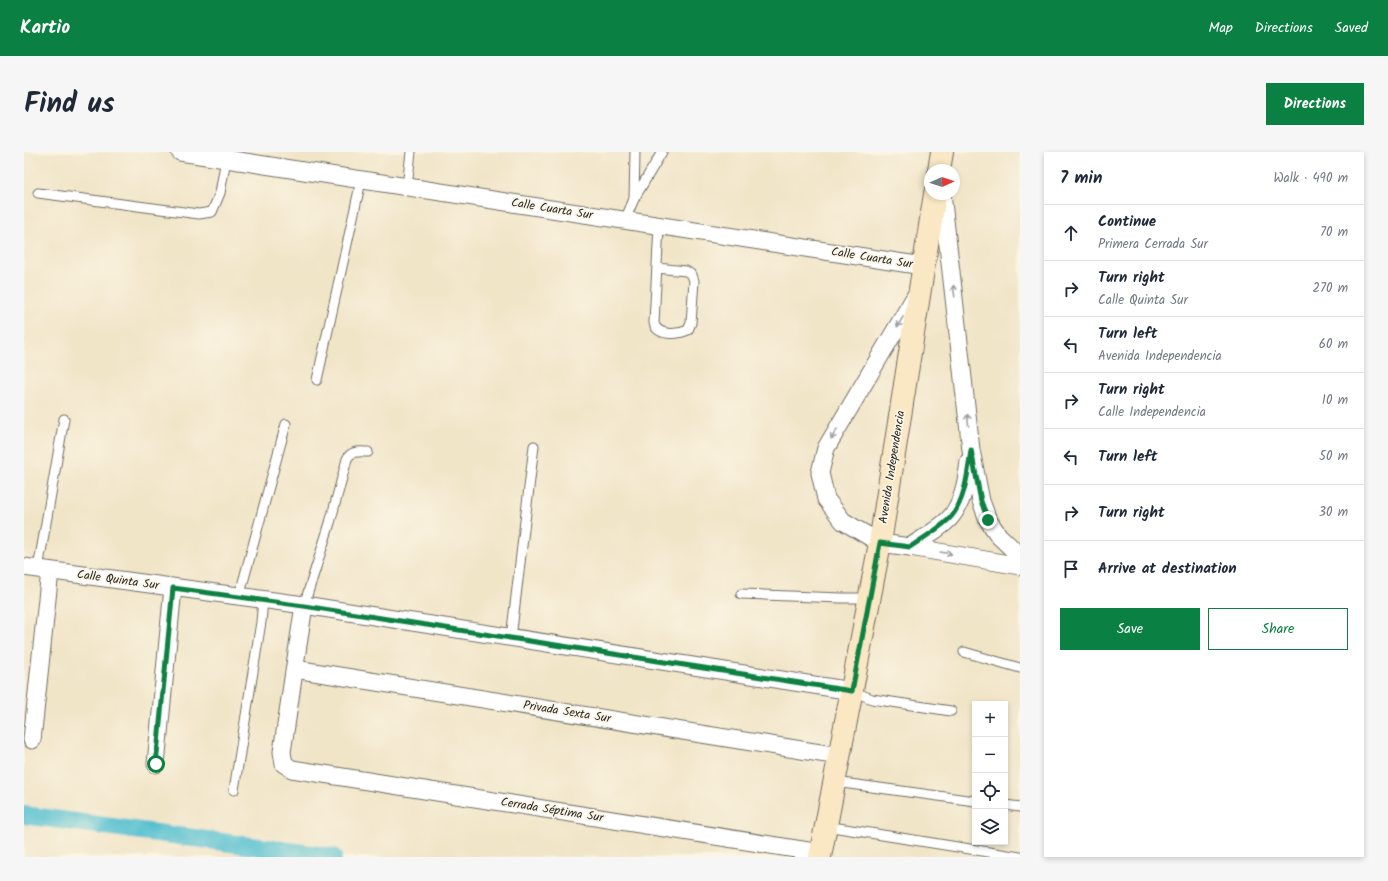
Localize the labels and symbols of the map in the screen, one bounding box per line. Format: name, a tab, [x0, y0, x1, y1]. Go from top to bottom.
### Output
north arrow	[924, 164, 960, 200]
street label: Calle Cuarta Sur	[510, 193, 595, 225]
street label: Calle Cuarta Sur	[830, 242, 915, 274]
one-way arrow	[950, 285, 957, 298]
one-way arrow	[896, 316, 904, 328]
street label: Avenida Independencia	[874, 409, 910, 525]
one-way arrow	[964, 414, 971, 427]
one-way arrow	[830, 428, 838, 440]
route end	[979, 511, 997, 529]
one-way arrow	[939, 549, 952, 557]
street label: Calle Quinta Sur	[76, 565, 161, 595]
street label: Privada Sexta Sur	[522, 696, 613, 728]
route start	[147, 755, 165, 773]
street label: Cerrada Séptima Sur	[499, 793, 606, 828]

